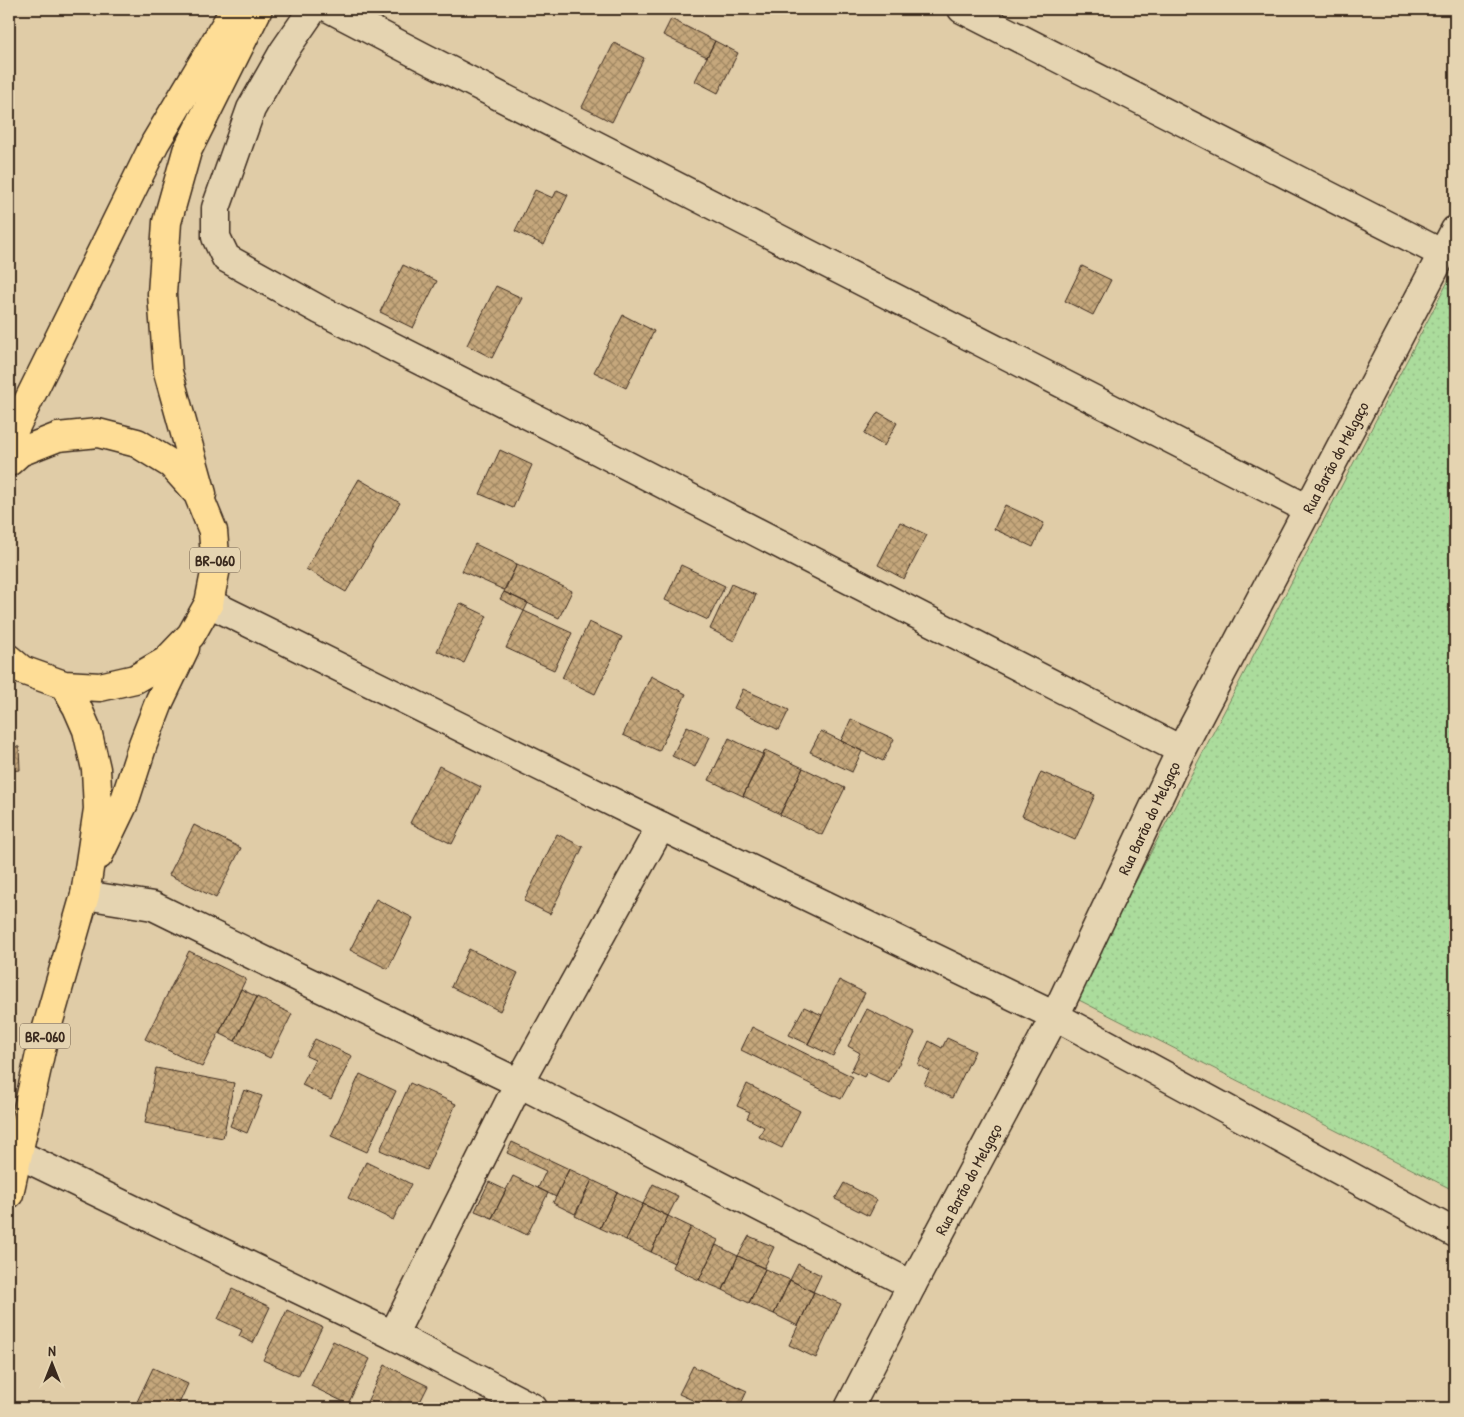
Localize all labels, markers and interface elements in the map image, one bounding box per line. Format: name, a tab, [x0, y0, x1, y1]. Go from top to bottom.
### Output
street label: Rua Barão do Melgaço	[1297, 397, 1374, 517]
road number: BR-060	[190, 548, 240, 572]
street label: Rua Barão do Melgaço	[1112, 757, 1185, 878]
road number: BR-060	[20, 1024, 70, 1048]
street label: Rua Barão do Melgaço	[930, 1119, 1007, 1239]
north arrow	[28, 1340, 78, 1390]
text: N	[48, 1341, 56, 1360]

